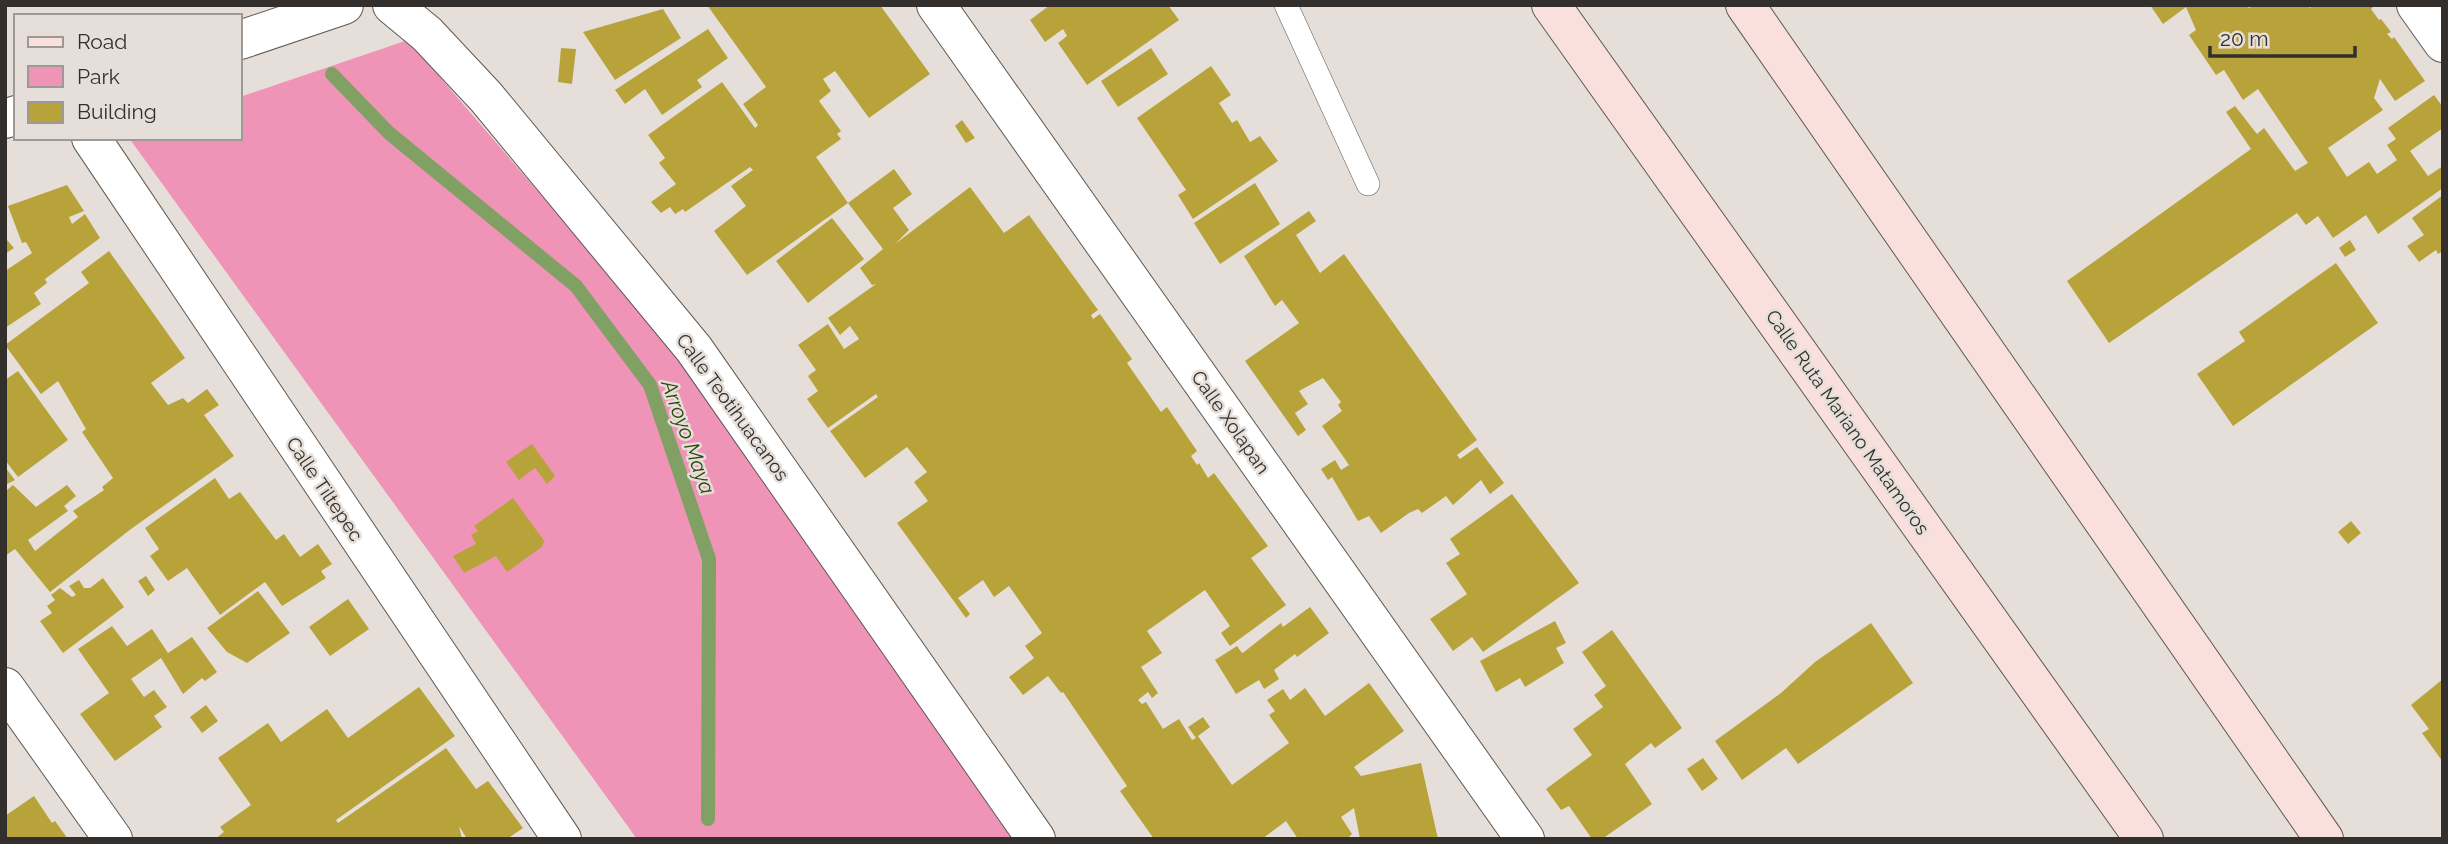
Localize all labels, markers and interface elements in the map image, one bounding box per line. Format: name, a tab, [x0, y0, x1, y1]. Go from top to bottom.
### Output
legend	[14, 14, 242, 140]
scale bar	[2210, 14, 2355, 58]
text: 20 m	[2220, 26, 2268, 51]
text: Road	[77, 29, 127, 54]
text: Park	[77, 64, 120, 89]
text: Building	[77, 99, 157, 124]
street label: Calle Ruta Mariano Matamoros	[1762, 305, 1934, 539]
street label: Calle Teotihuacanos	[672, 329, 794, 485]
street label: Calle Xolapan	[1187, 366, 1275, 478]
water label: Arroyo Maya	[656, 375, 721, 497]
street label: Calle Tiltepec	[282, 433, 368, 545]

